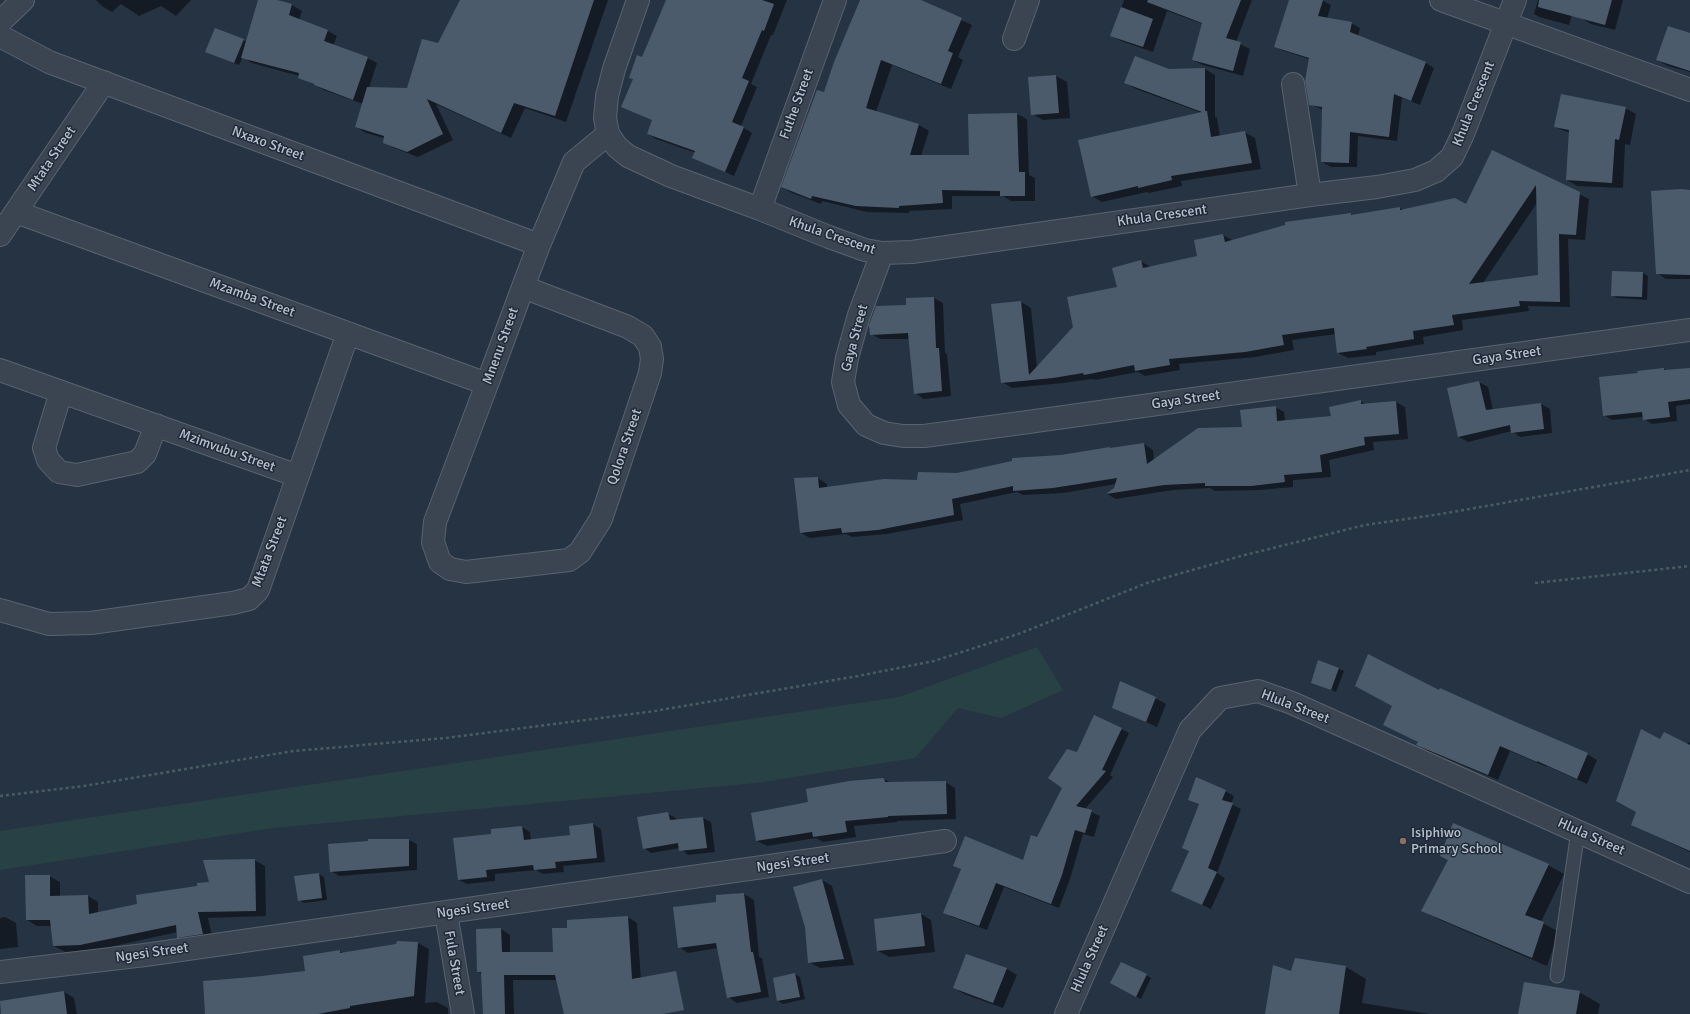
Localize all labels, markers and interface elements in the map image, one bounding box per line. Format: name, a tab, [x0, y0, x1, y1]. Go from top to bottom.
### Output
street label: Khula Crescent	[1449, 59, 1499, 149]
street label: Futhe Street	[777, 67, 817, 141]
street label: Mtata Street	[24, 123, 80, 195]
street label: Nxaxo Street	[229, 123, 307, 165]
street label: Khula Crescent	[1116, 201, 1208, 231]
street label: Khula Crescent	[786, 213, 878, 259]
street label: Mzamba Street	[207, 275, 297, 321]
street label: Gaya Street	[838, 303, 872, 373]
street label: Mnenu Street	[479, 305, 523, 387]
street label: Gaya Street	[1472, 343, 1542, 369]
street label: Gaya Street	[1151, 387, 1221, 413]
street label: Qolora Street	[604, 407, 646, 487]
street label: Mzimvubu Street	[177, 426, 277, 476]
street label: Mtata Street	[249, 514, 291, 590]
street label: Hlula Street	[1258, 686, 1332, 728]
street label: Hlula Street	[1555, 815, 1627, 859]
place label: Isiphiwo Primary School	[1411, 825, 1502, 858]
marker: Isiphiwo Primary School	[1398, 836, 1408, 846]
street label: Ngesi Street	[755, 850, 831, 876]
street label: Ngesi Street	[435, 896, 511, 922]
street label: Hlula Street	[1068, 923, 1112, 995]
street label: Fula Street	[440, 929, 468, 997]
street label: Ngesi Street	[114, 940, 190, 966]

